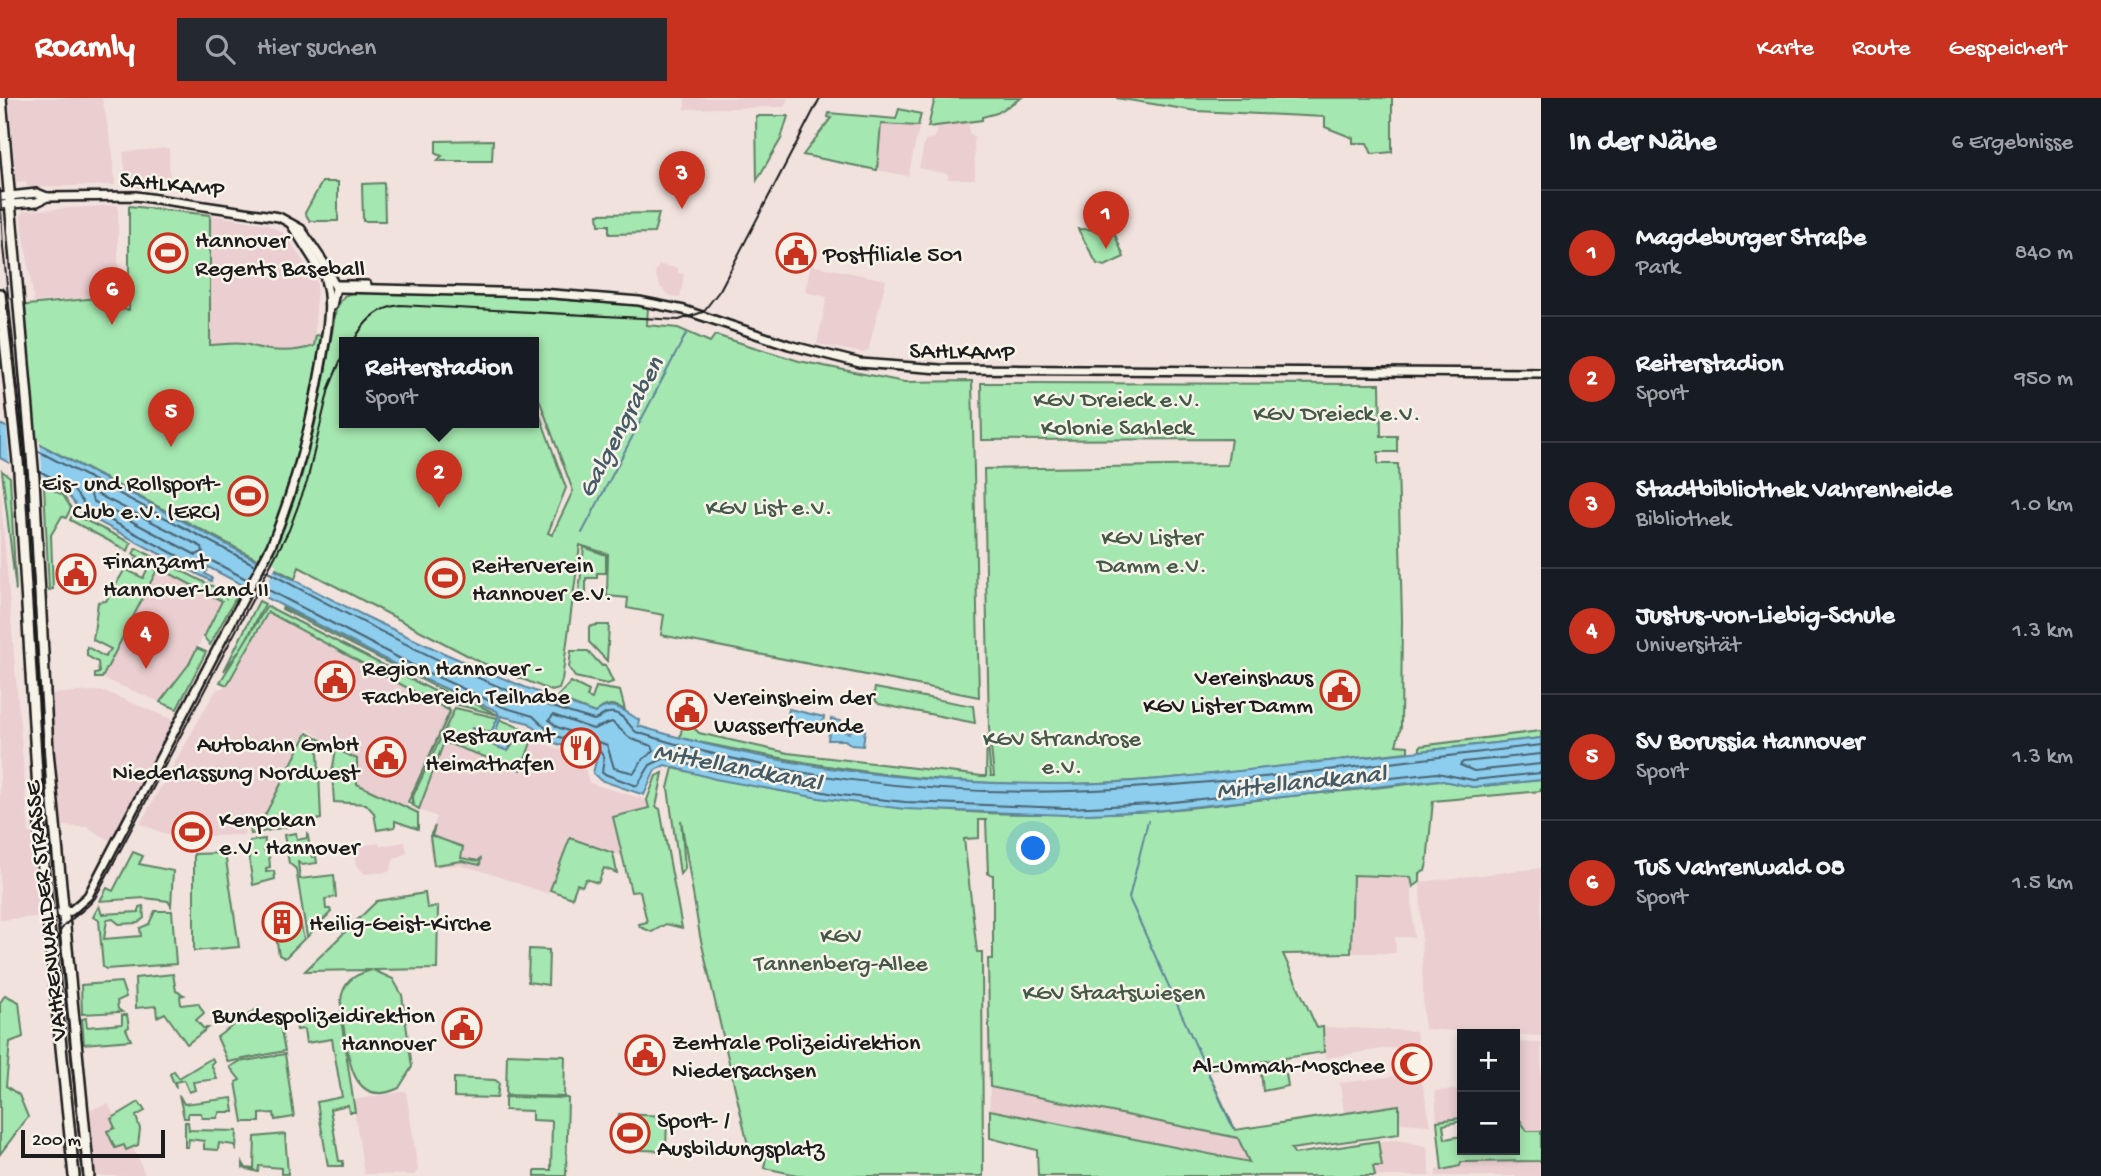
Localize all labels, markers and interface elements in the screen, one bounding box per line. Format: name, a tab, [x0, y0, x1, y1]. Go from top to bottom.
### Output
search box	[177, 18, 667, 81]
text: Roamly	[35, 30, 135, 68]
icon: search	[201, 30, 239, 68]
text: Hier suchen	[257, 34, 376, 65]
text: Karte	[1757, 35, 1814, 64]
text: Route	[1852, 35, 1911, 64]
text: Gespeichert	[1949, 35, 2066, 64]
text: In der Nähe	[1569, 126, 1716, 161]
text: 6 Ergebnisse	[1952, 130, 2073, 157]
pin: 3	[659, 151, 705, 209]
street label: SAHLKAMP	[118, 167, 226, 206]
pin: 1	[1083, 191, 1129, 249]
text: Magdeburger Straße	[1636, 224, 1866, 255]
place label: Hannover Regents Baseball	[195, 228, 365, 285]
sports icon: Hannover Regents Baseball	[147, 232, 189, 274]
public building icon: Postfiliale 501	[775, 232, 817, 274]
text: 1	[1587, 240, 1597, 267]
text: 840 m	[2015, 240, 2073, 267]
place label: Postfiliale 501	[822, 242, 963, 271]
text: Park	[1636, 255, 1680, 282]
pin: 6	[89, 267, 135, 325]
popup	[339, 337, 539, 428]
street label: SAHLKAMP	[909, 338, 1015, 369]
text: Reiterstadion	[1636, 350, 1783, 381]
water label: Galgengraben	[573, 352, 673, 504]
text: Reiterstadion	[365, 354, 513, 385]
text: 2	[1586, 366, 1598, 393]
text: 950 m	[2015, 366, 2073, 393]
text: Sport	[1636, 381, 1687, 408]
text: Sport	[365, 385, 417, 412]
park label: KGV Dreieck e.V. Kolonie Sahleck	[1034, 387, 1200, 444]
pin: 5	[148, 389, 194, 447]
park label: KGV Dreieck e.V.	[1254, 401, 1420, 430]
pin: 2	[416, 450, 462, 508]
place label: Eis- und Rollsport- Club e.V. (ERC)	[42, 471, 221, 528]
sports icon: Eis- und Rollsport- Club e.V. (ERC)	[227, 475, 269, 517]
text: Stadtbibliothek Vahrenheide	[1636, 476, 1952, 507]
text: 3	[1586, 492, 1598, 519]
text: 1.0 km	[2011, 492, 2073, 519]
park label: KGV List e.V.	[706, 495, 832, 524]
text: Bibliothek	[1636, 507, 1731, 534]
park label: KGV Lister Damm e.V.	[1095, 525, 1207, 582]
place label: Finanzamt Hannover-Land II	[102, 549, 269, 606]
public building icon: Finanzamt Hannover-Land II	[55, 553, 97, 595]
place label: Reiterverein Hannover e.V.	[472, 553, 612, 610]
sports icon: Reiterverein Hannover e.V.	[424, 557, 466, 599]
text: Justus-von-Liebig-Schule	[1636, 602, 1895, 633]
pin: 4	[123, 611, 169, 669]
text: 4	[1587, 618, 1597, 645]
text: 1.3 km	[2013, 618, 2073, 645]
text: Universität	[1636, 633, 1740, 660]
place label: Region Hannover - Fachbereich Teilhabe	[361, 656, 571, 713]
public building icon: Region Hannover - Fachbereich Teilhabe	[314, 660, 356, 702]
place label: Vereinshaus KGV Lister Damm	[1143, 665, 1314, 722]
public building icon: Vereinshaus KGV Lister Damm	[1319, 669, 1361, 711]
place label: Vereinsheim der Wasserfreunde	[713, 685, 877, 742]
public building icon: Vereinsheim der Wasserfreunde	[666, 689, 708, 731]
place label: Restaurant Heimathafen	[425, 723, 556, 780]
park label: KGV Strandrose e.V.	[983, 726, 1142, 783]
restaurant icon: Restaurant Heimathafen	[560, 727, 602, 769]
text: SV Borussia Hannover	[1636, 728, 1864, 759]
place label: Autobahn GmbH Niederlassung Nordwest	[112, 732, 361, 789]
public building icon: Autobahn GmbH Niederlassung Nordwest	[365, 736, 407, 778]
water label: Mittellandkanal	[651, 738, 825, 801]
text: 5	[1586, 744, 1598, 771]
text: 1.3 km	[2013, 744, 2073, 771]
text: Sport	[1636, 759, 1687, 786]
water label: Mittellandkanal	[1215, 760, 1389, 809]
street label: VAHRENWALDER STRASSE	[19, 778, 76, 1043]
place label: Kenpokan e.V. Hannover	[219, 807, 362, 864]
sports icon: Kenpokan e.V. Hannover	[171, 811, 213, 853]
your location	[1016, 831, 1050, 865]
text: TuS Vahrenwald 08	[1636, 854, 1845, 885]
text: 6	[1586, 870, 1598, 897]
text: 1.5 km	[2012, 870, 2073, 897]
text: Sport	[1636, 885, 1687, 912]
building icon: Heilig-Geist-Kirche	[261, 901, 303, 943]
place label: Heilig-Geist-Kirche	[309, 911, 492, 940]
park label: KGV Tannenberg-Allee	[752, 923, 928, 980]
park label: KGV Staatswiesen	[1023, 980, 1206, 1009]
place label: Bundespolizeidirektion Hannover	[211, 1003, 438, 1060]
public building icon: Bundespolizeidirektion Hannover	[441, 1007, 483, 1049]
map controls	[1457, 1029, 1520, 1155]
button: +	[1457, 1029, 1520, 1092]
place label: Zentrale Polizeidirektion Niedersachsen	[672, 1030, 921, 1087]
public building icon: Zentrale Polizeidirektion Niedersachsen	[624, 1034, 666, 1076]
mosque icon: Al-Ummah-Moschee	[1391, 1043, 1433, 1085]
place label: Al-Ummah-Moschee	[1193, 1053, 1386, 1082]
button: −	[1457, 1092, 1520, 1155]
place label: Sport- / Ausbildungsplatz	[657, 1108, 826, 1165]
sports icon: Sport- / Ausbildungsplatz	[609, 1112, 651, 1154]
scale bar	[21, 1127, 164, 1159]
text: 200 m	[32, 1130, 81, 1153]

